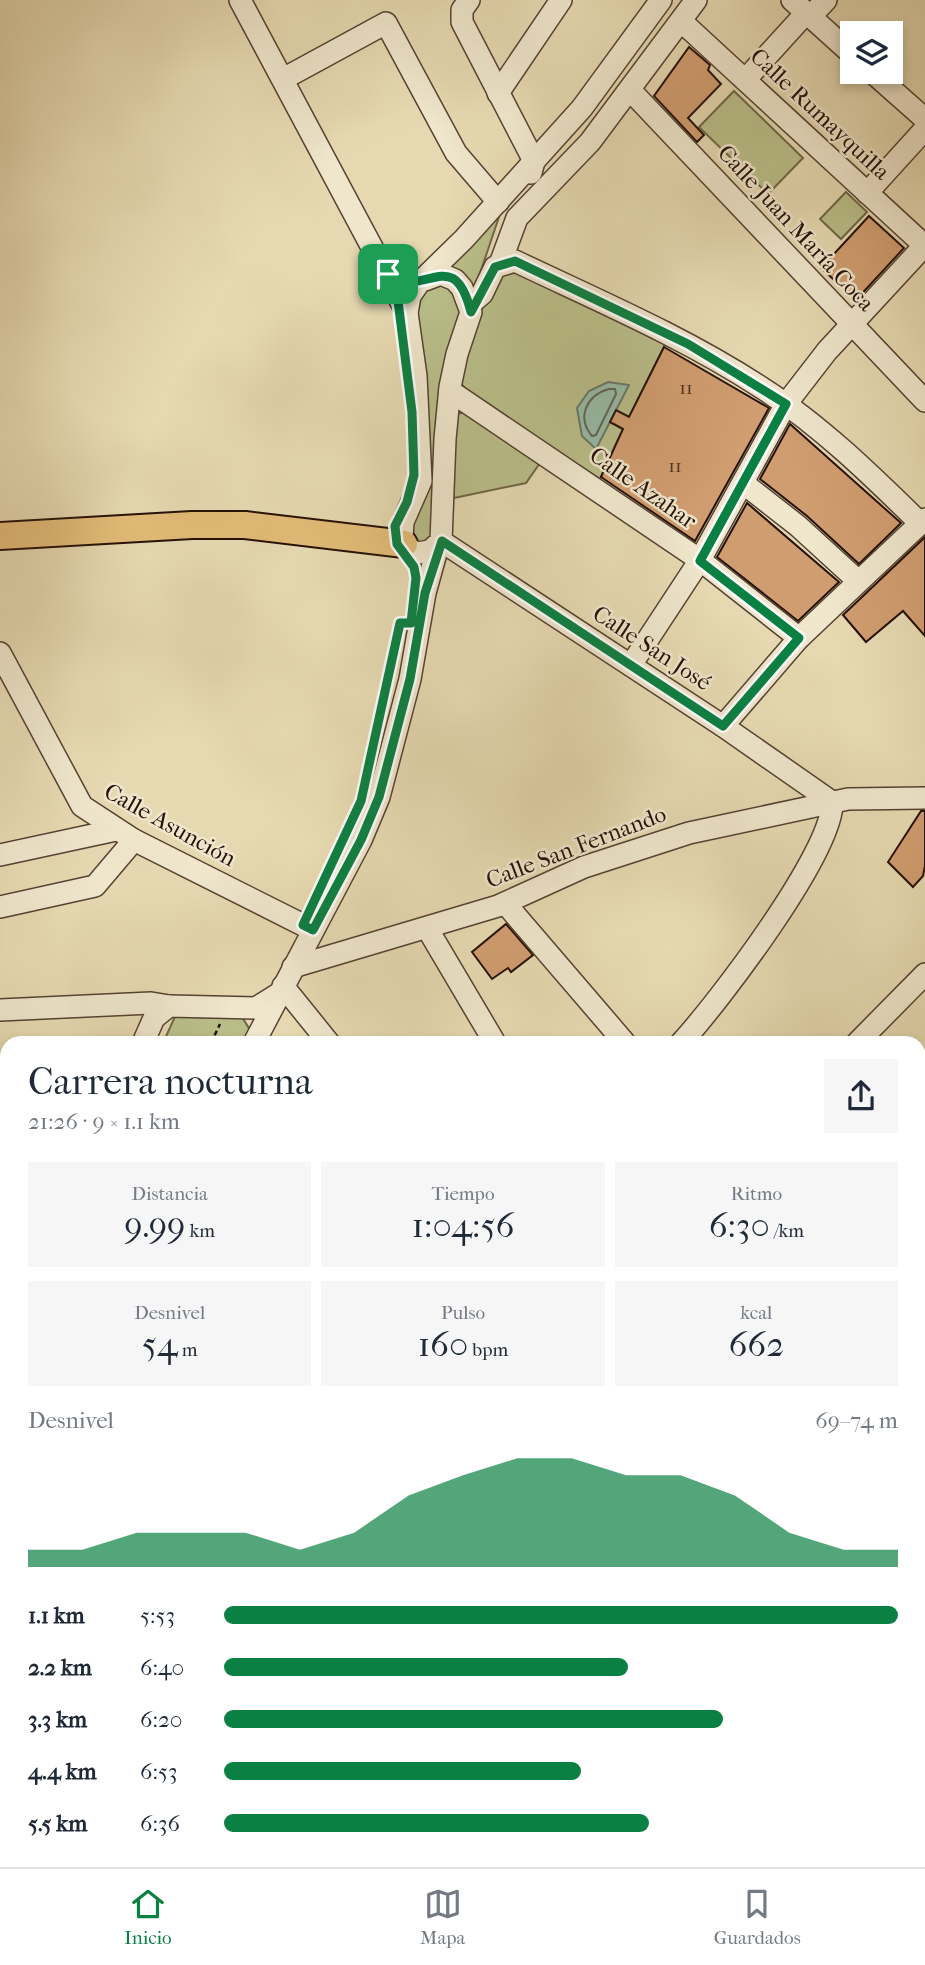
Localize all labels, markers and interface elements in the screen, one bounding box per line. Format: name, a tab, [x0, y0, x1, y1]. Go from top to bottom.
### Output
map controls	[840, 21, 903, 84]
button: layers	[840, 21, 903, 84]
street label: Calle Rumayquilla	[745, 43, 896, 186]
street label: Calle Juan María Coca	[712, 139, 880, 317]
pin	[358, 244, 418, 304]
icon: arrive	[369, 255, 407, 293]
house number: 11	[679, 377, 693, 399]
street label: Calle Azahar	[584, 441, 702, 535]
house number: 11	[668, 455, 682, 477]
street label: Calle San José	[588, 600, 716, 696]
street label: Calle Asunción	[99, 778, 241, 873]
street label: Calle San Fernando	[482, 800, 670, 894]
text: Carrera nocturna	[28, 1059, 313, 1104]
button: share	[824, 1059, 898, 1133]
text: 21:26 · 9 × 1.1 km	[28, 1108, 180, 1135]
text: Distancia	[131, 1183, 208, 1205]
text: Tiempo	[431, 1183, 495, 1205]
text: Ritmo	[731, 1183, 782, 1205]
text: 9.99	[124, 1205, 185, 1246]
text: 1:04:56	[411, 1205, 515, 1246]
text: 6:30	[709, 1205, 770, 1246]
text: km	[185, 1220, 215, 1242]
text: /km	[770, 1220, 804, 1242]
text: Desnivel	[134, 1302, 205, 1324]
text: Pulso	[441, 1302, 485, 1324]
text: kcal	[740, 1302, 772, 1324]
text: 54	[142, 1324, 178, 1365]
text: 160	[418, 1324, 468, 1365]
text: 662	[728, 1324, 784, 1365]
text: m	[178, 1339, 198, 1361]
text: bpm	[468, 1339, 508, 1361]
text: Desnivel	[28, 1407, 114, 1434]
text: 69–74 m	[815, 1407, 898, 1434]
text: 1.1 km	[28, 1602, 85, 1629]
text: 5:53	[140, 1602, 175, 1629]
text: 2.2 km	[28, 1654, 92, 1681]
text: 6:40	[140, 1654, 184, 1681]
text: 3.3 km	[28, 1706, 87, 1733]
text: 6:20	[140, 1706, 183, 1733]
text: 4.4 km	[28, 1758, 97, 1785]
text: 6:53	[140, 1758, 177, 1785]
text: 5.5 km	[28, 1810, 87, 1837]
text: 6:36	[140, 1810, 180, 1837]
tab: Inicio	[124, 1885, 172, 1949]
tab: Mapa	[420, 1885, 465, 1949]
tab: Guardados	[714, 1885, 801, 1949]

